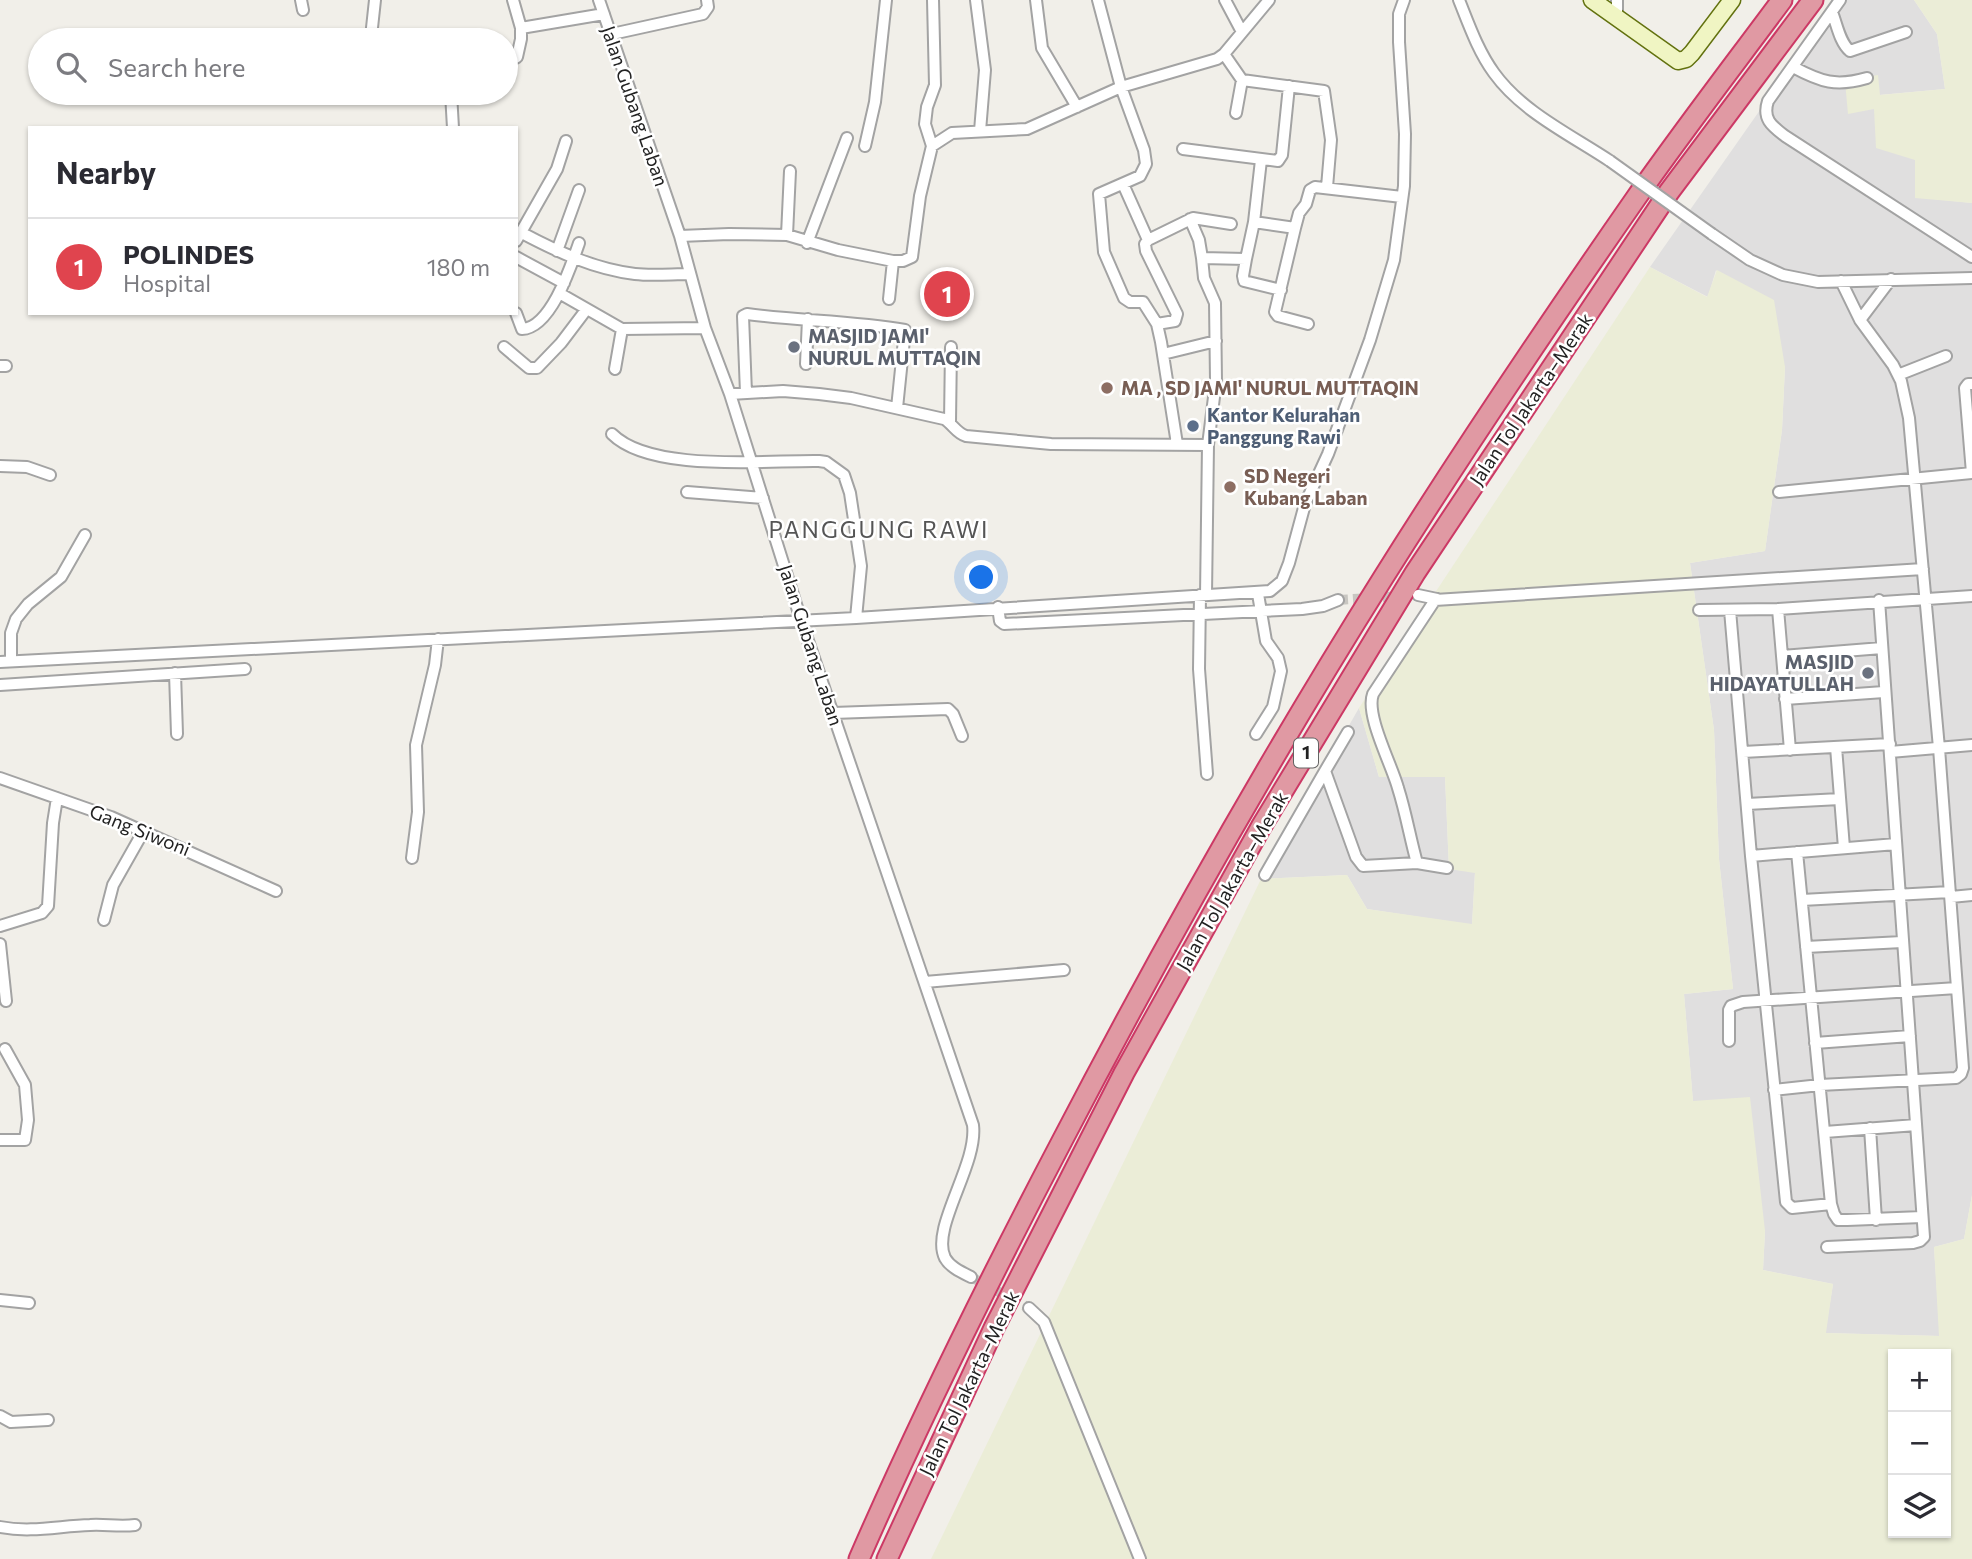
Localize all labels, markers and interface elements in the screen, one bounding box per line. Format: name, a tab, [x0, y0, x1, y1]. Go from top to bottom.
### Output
street label: Jalan Gubang Laban	[597, 23, 674, 189]
search box	[28, 28, 518, 105]
icon: search	[52, 48, 90, 86]
text: Search here	[108, 51, 246, 82]
text: Nearby	[56, 153, 156, 190]
text: POLINDES	[123, 238, 254, 269]
text: 1	[74, 253, 84, 281]
text: 180 m	[427, 253, 490, 281]
pin: 1	[924, 268, 970, 320]
text: Hospital	[123, 269, 211, 297]
street label: Jalan Tol Jakarta–Merak	[1464, 308, 1597, 489]
place label: MASJID JAMI' NURUL MUTTAQIN	[808, 324, 981, 369]
marker: MASJID JAMI' NURUL MUTTAQIN	[786, 339, 802, 355]
place label: MA , SD JAMI' NURUL MUTTAQIN	[1121, 376, 1419, 399]
marker: MA , SD JAMI' NURUL MUTTAQIN	[1099, 380, 1115, 396]
place label: Kantor Kelurahan Panggung Rawi	[1207, 403, 1360, 448]
marker: Kantor Kelurahan Panggung Rawi	[1185, 418, 1201, 434]
place label: SD Negeri Kubang Laban	[1244, 464, 1367, 509]
marker: SD Negeri Kubang Laban	[1222, 479, 1238, 495]
district label: PANGGUNG RAWI	[768, 515, 990, 543]
your location	[964, 560, 998, 594]
street label: Jalan Gubang Laban	[775, 561, 848, 728]
place label: MASJID HIDAYATULLAH	[1709, 650, 1854, 695]
marker: MASJID HIDAYATULLAH	[1860, 665, 1876, 681]
road number: 1	[1294, 738, 1318, 768]
street label: Jalan Tol Jakarta–Merak	[1171, 787, 1292, 975]
street label: Gang Siwoni	[86, 799, 194, 860]
street label: Jalan Tol Jakarta–Merak	[914, 1286, 1023, 1479]
map controls	[1888, 1349, 1951, 1538]
button: +	[1888, 1349, 1951, 1412]
button: −	[1888, 1412, 1951, 1475]
button: layers	[1888, 1475, 1951, 1538]

